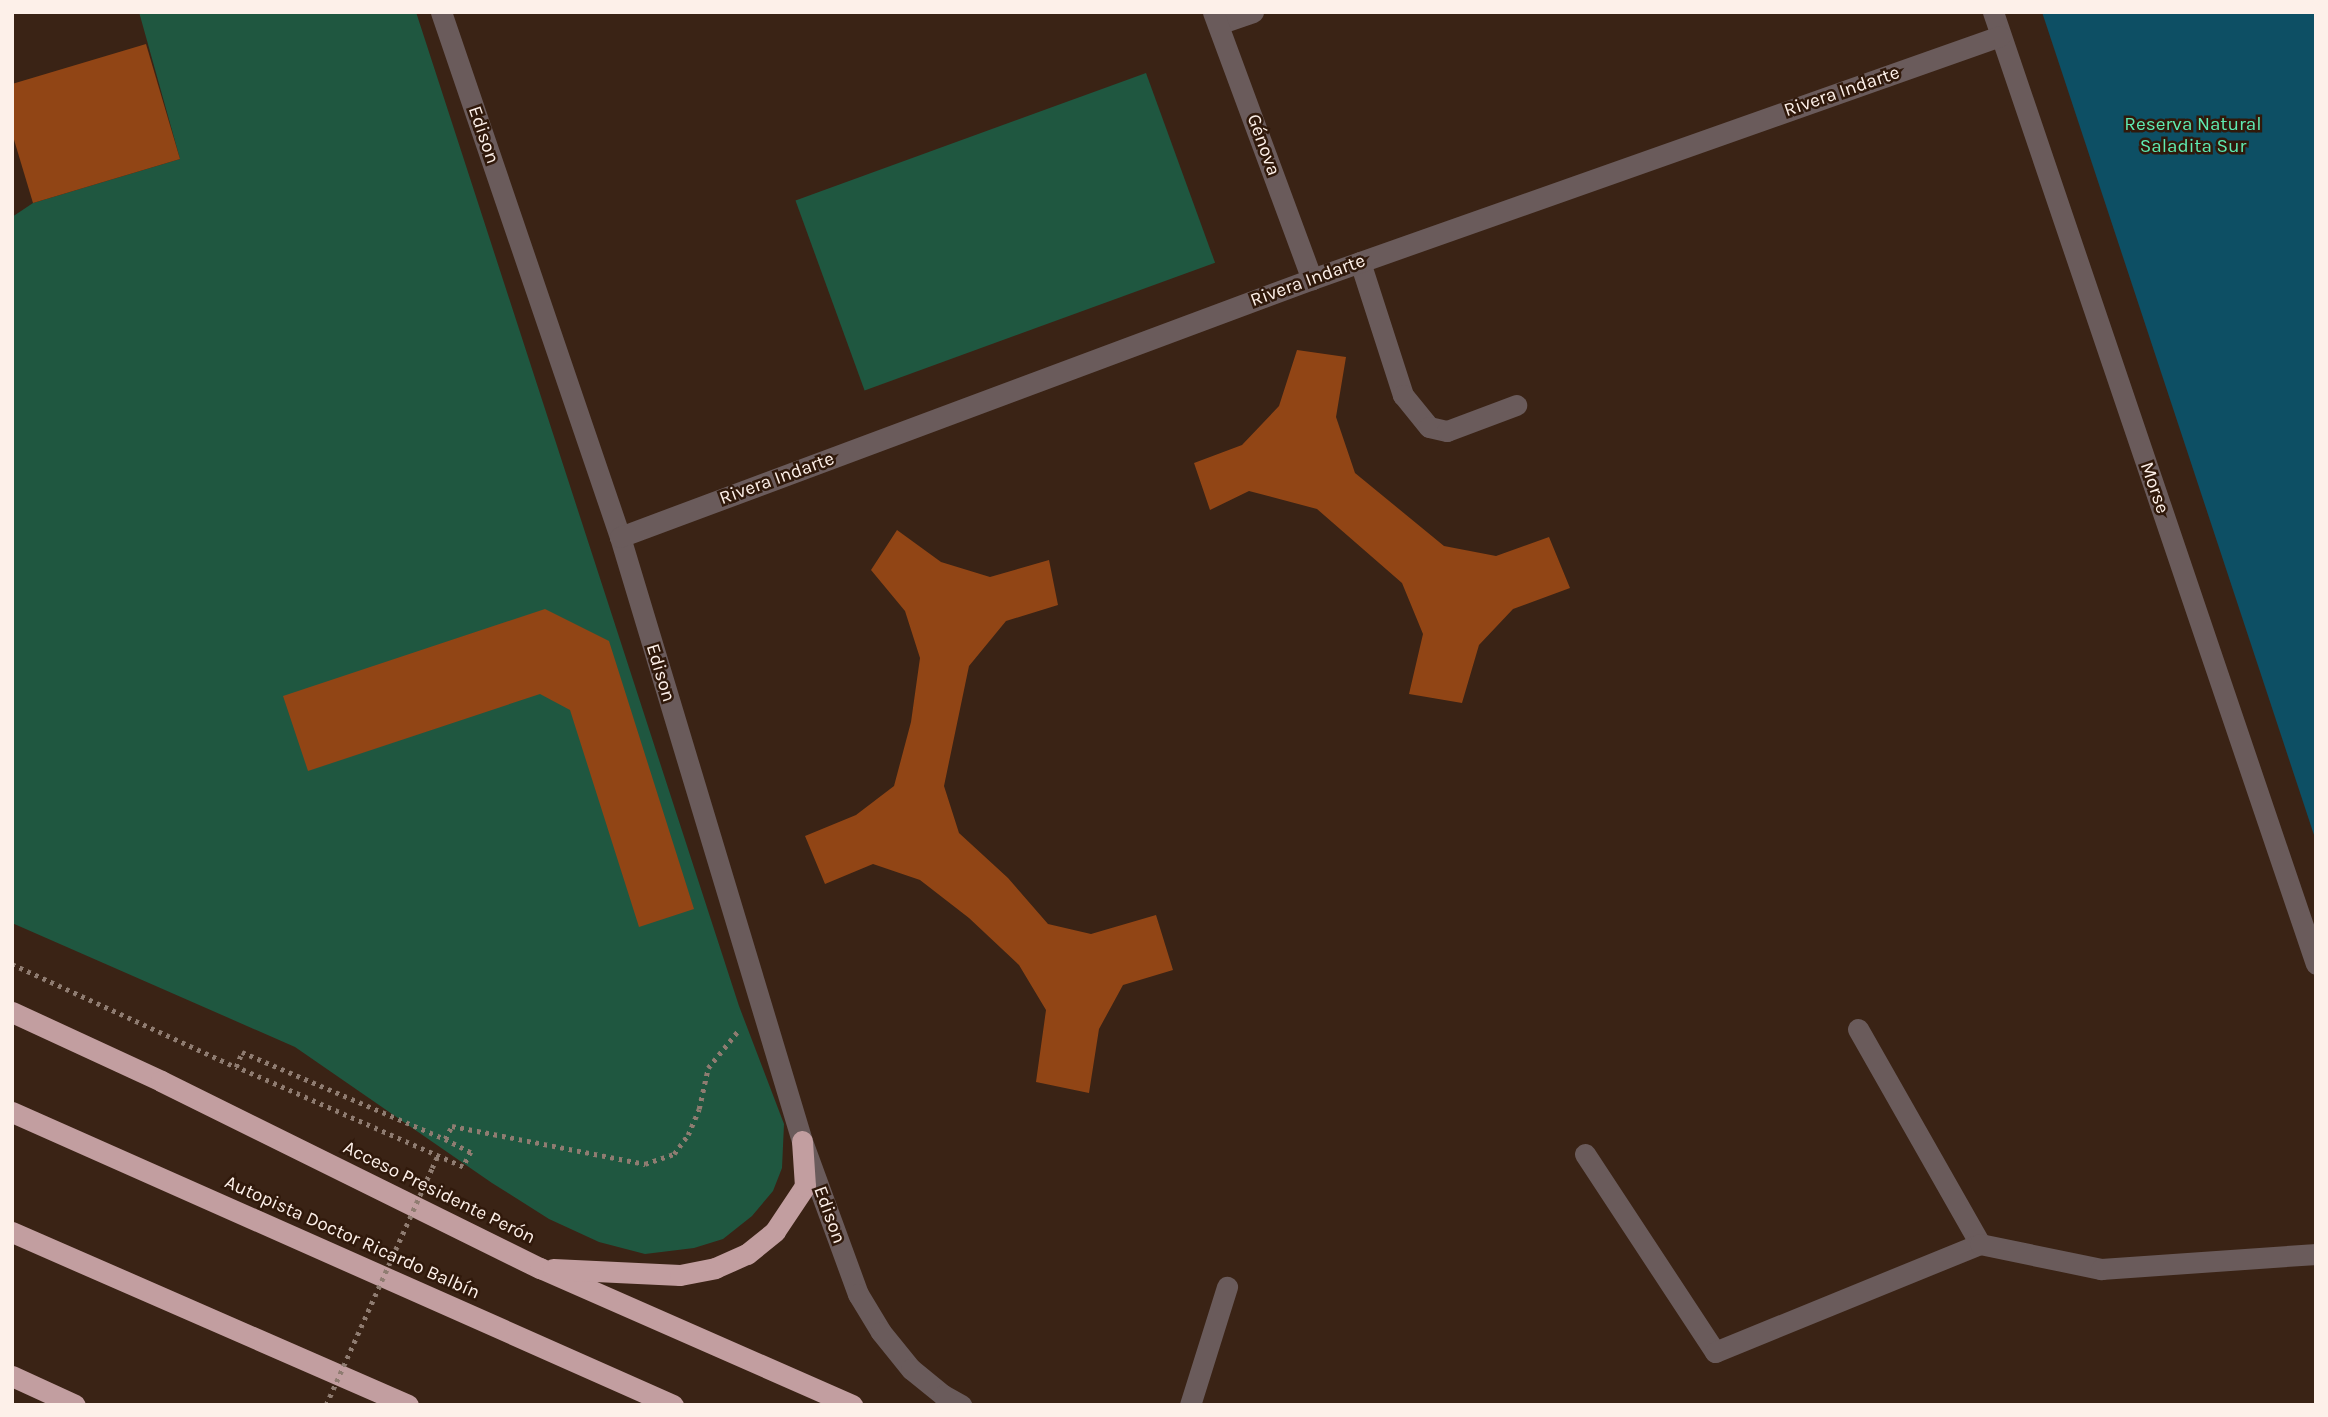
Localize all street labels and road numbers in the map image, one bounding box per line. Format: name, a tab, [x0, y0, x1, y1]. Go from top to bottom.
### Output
street label: Rivera Indarte	[1781, 62, 1903, 122]
street label: Edison	[463, 103, 503, 167]
street label: Génova	[1241, 111, 1285, 179]
street label: Rivera Indarte	[1247, 250, 1369, 312]
street label: Rivera Indarte	[716, 448, 838, 510]
street label: Morse	[2135, 459, 2173, 517]
street label: Edison	[640, 641, 680, 705]
street label: Acceso Presidente Perón	[339, 1137, 539, 1249]
street label: Autopista Doctor Ricardo Balbín	[221, 1171, 483, 1305]
street label: Edison	[808, 1183, 850, 1247]

